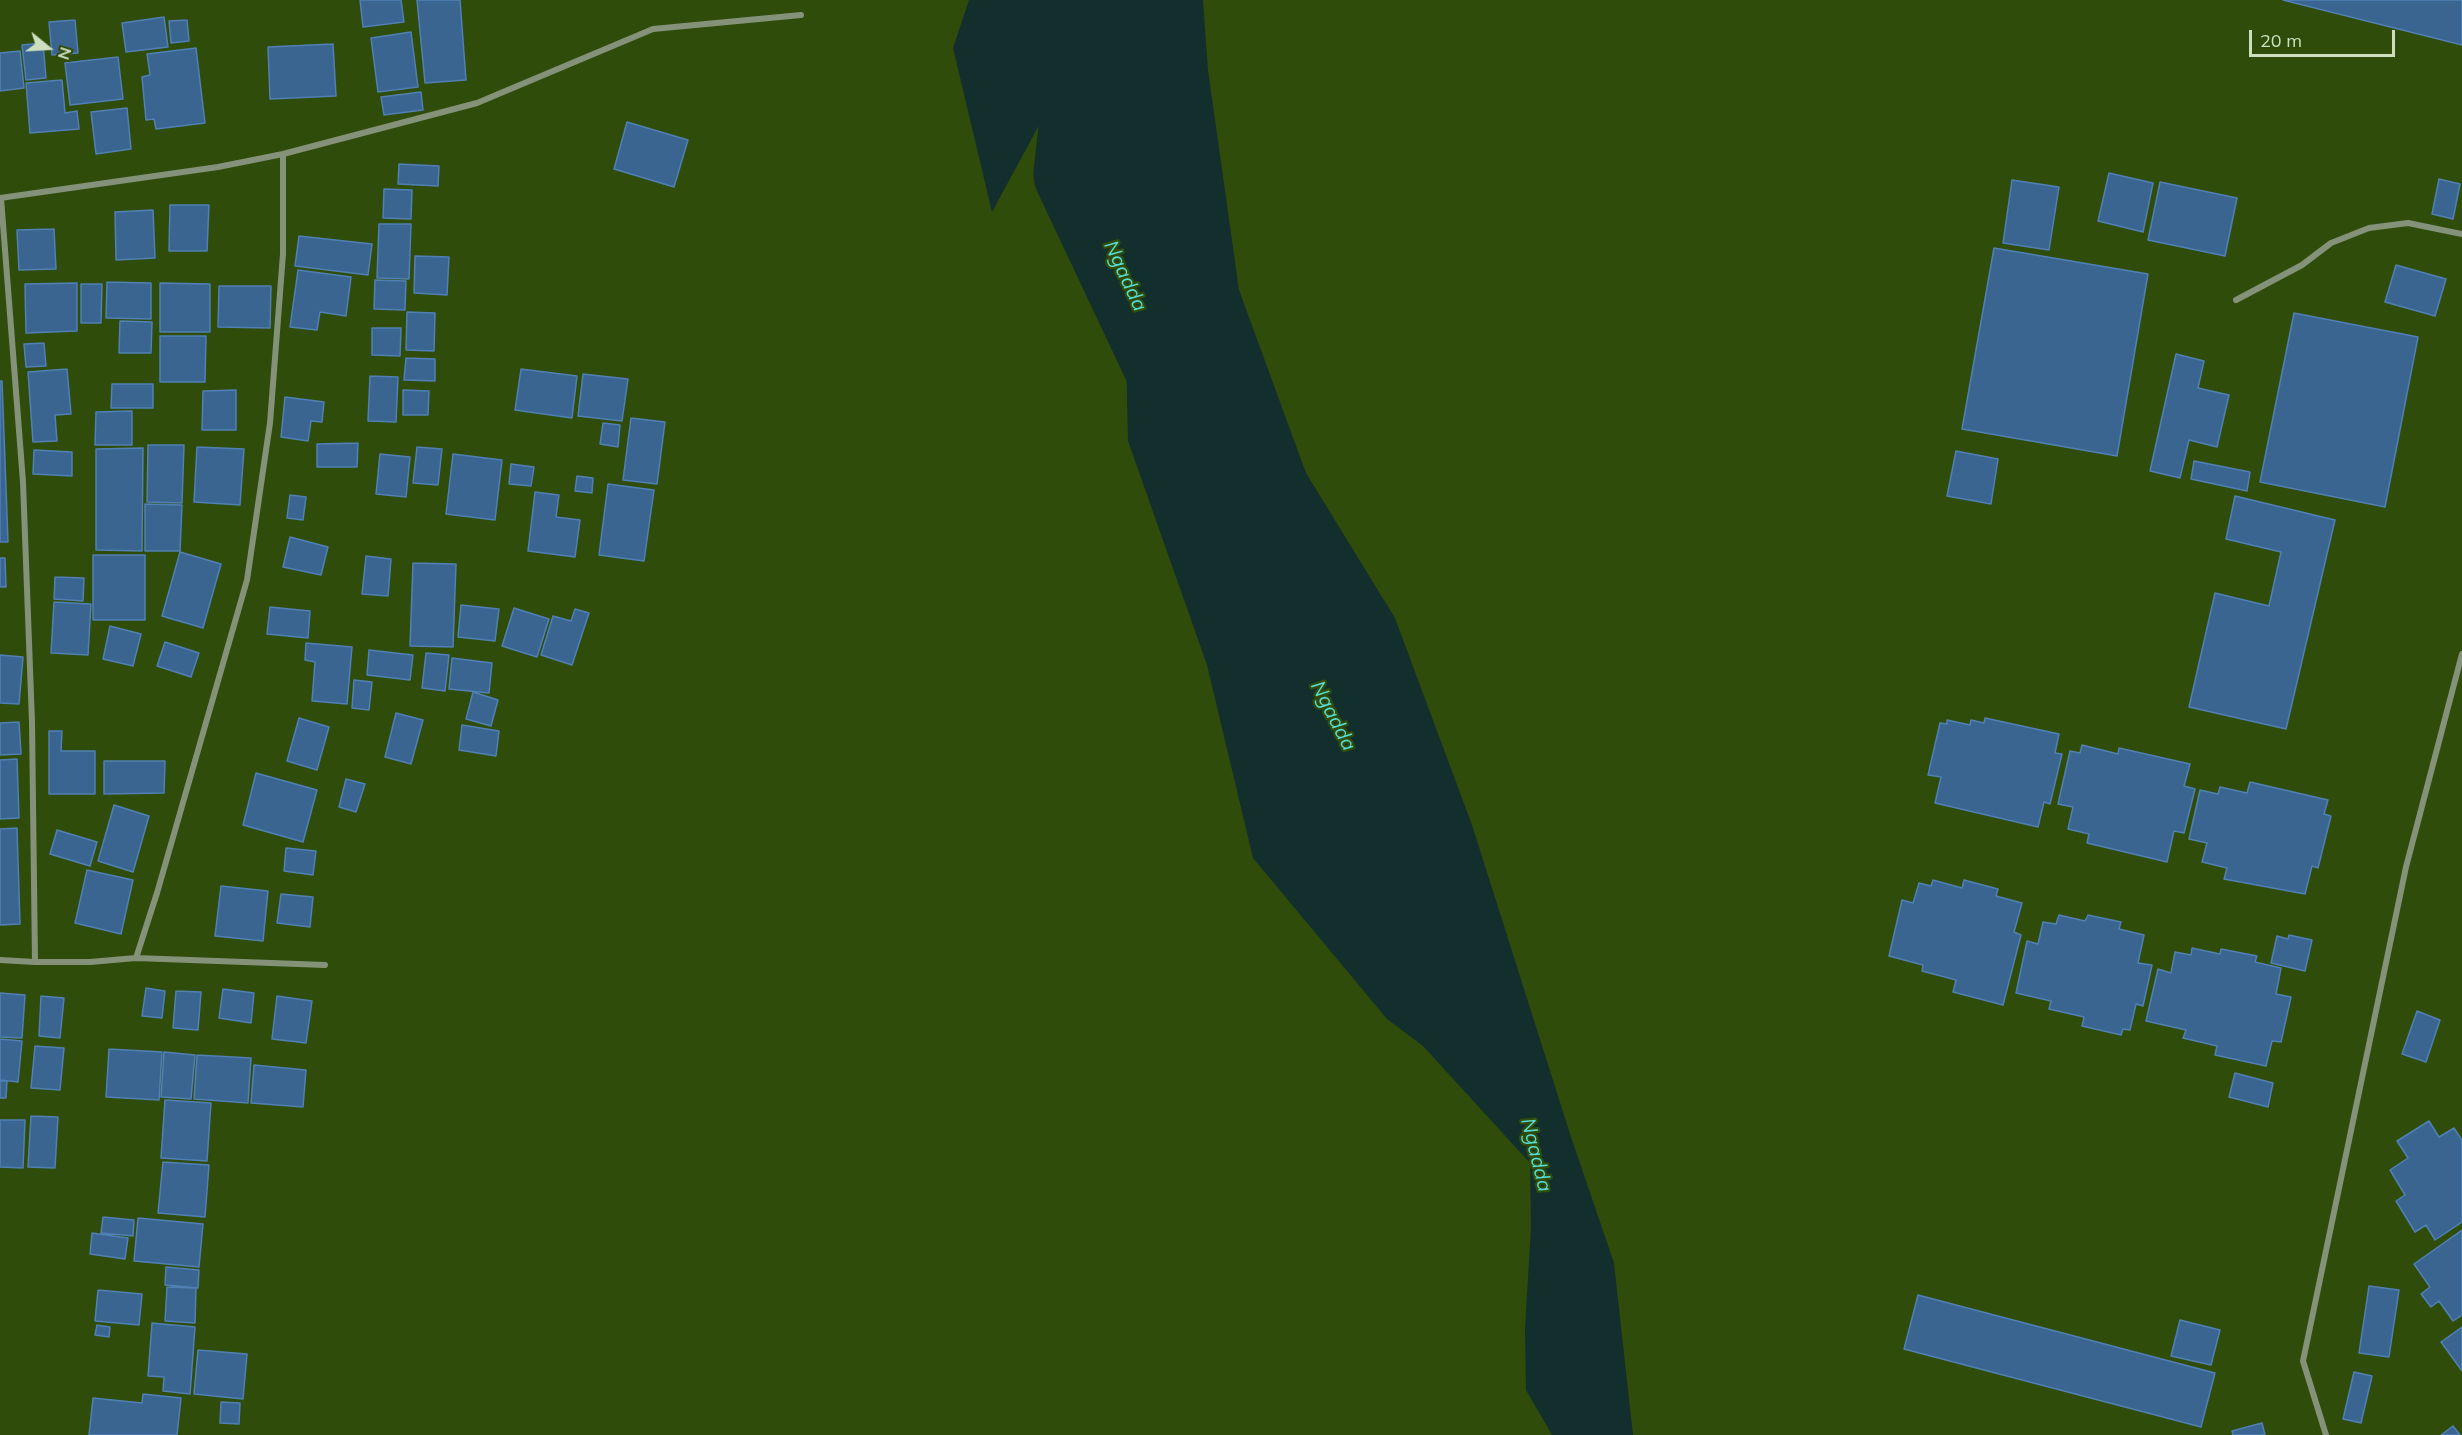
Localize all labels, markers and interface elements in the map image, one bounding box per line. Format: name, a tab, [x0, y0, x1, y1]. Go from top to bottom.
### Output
north arrow	[18, 18, 78, 78]
scale bar	[2252, 18, 2398, 56]
text: 20 m	[2260, 29, 2302, 52]
text: N	[54, 45, 76, 62]
water label: Ngadda	[1098, 237, 1152, 315]
water label: Ngadda	[1305, 677, 1361, 755]
water label: Ngadda	[1515, 1116, 1557, 1194]

